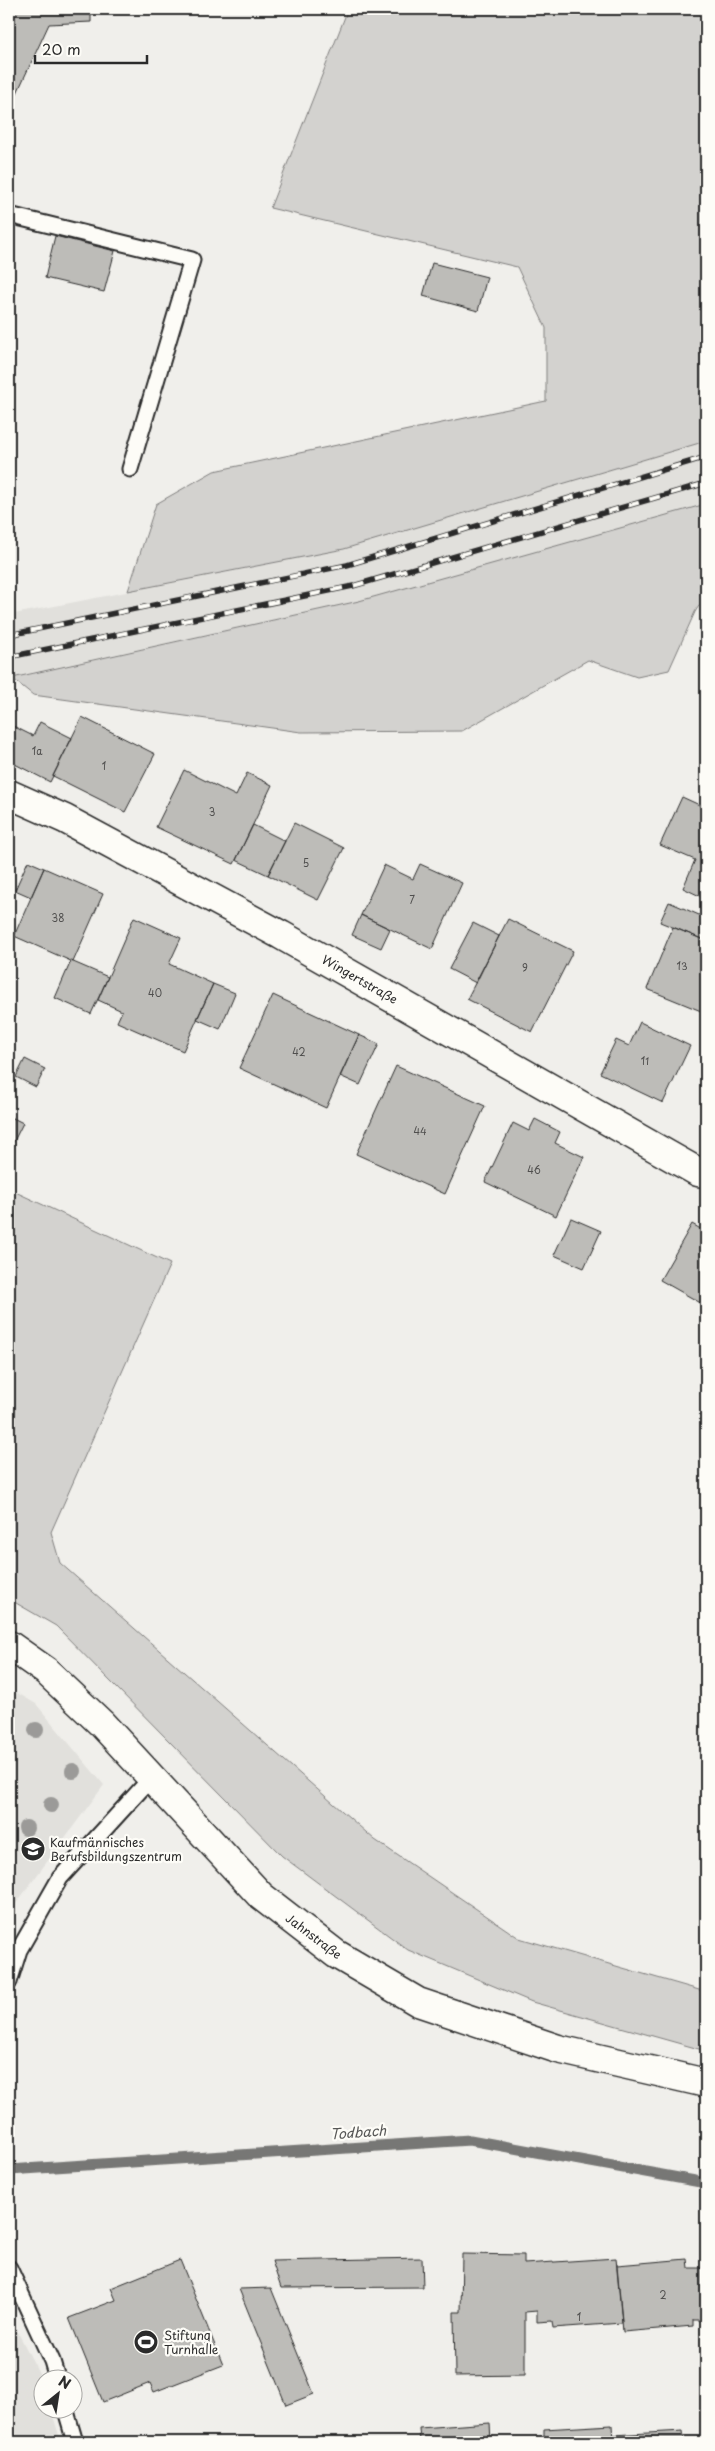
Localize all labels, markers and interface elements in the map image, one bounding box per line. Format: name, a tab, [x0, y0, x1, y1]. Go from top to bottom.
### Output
scale bar	[35, 32, 148, 64]
text: 20 m	[42, 37, 81, 60]
house number: 1a	[32, 743, 43, 758]
house number: 1	[102, 758, 106, 773]
house number: 3	[209, 804, 215, 819]
house number: 5	[303, 855, 309, 870]
house number: 7	[409, 892, 415, 907]
house number: 38	[52, 910, 64, 925]
street label: Wingertstraße	[319, 950, 401, 1008]
house number: 13	[676, 958, 688, 973]
house number: 9	[522, 960, 528, 975]
house number: 40	[148, 985, 162, 1000]
house number: 42	[292, 1044, 306, 1059]
house number: 11	[641, 1053, 649, 1068]
house number: 44	[413, 1123, 427, 1138]
house number: 46	[527, 1162, 541, 1177]
place label: Kaufmännisches Berufsbildungszentrum	[50, 1833, 182, 1865]
school or university icon: Kaufmännisches Berufsbildungszentrum	[20, 1836, 46, 1862]
street label: Jahnstraße	[282, 1909, 346, 1963]
water label: Todbach	[329, 2120, 388, 2144]
house number: 2	[659, 2287, 667, 2302]
house number: 1	[577, 2309, 581, 2324]
place label: Stiftung Turnhalle	[164, 2326, 219, 2358]
sports icon: Stiftung Turnhalle	[133, 2329, 159, 2355]
north arrow	[32, 2368, 82, 2418]
text: N	[55, 2370, 75, 2394]

